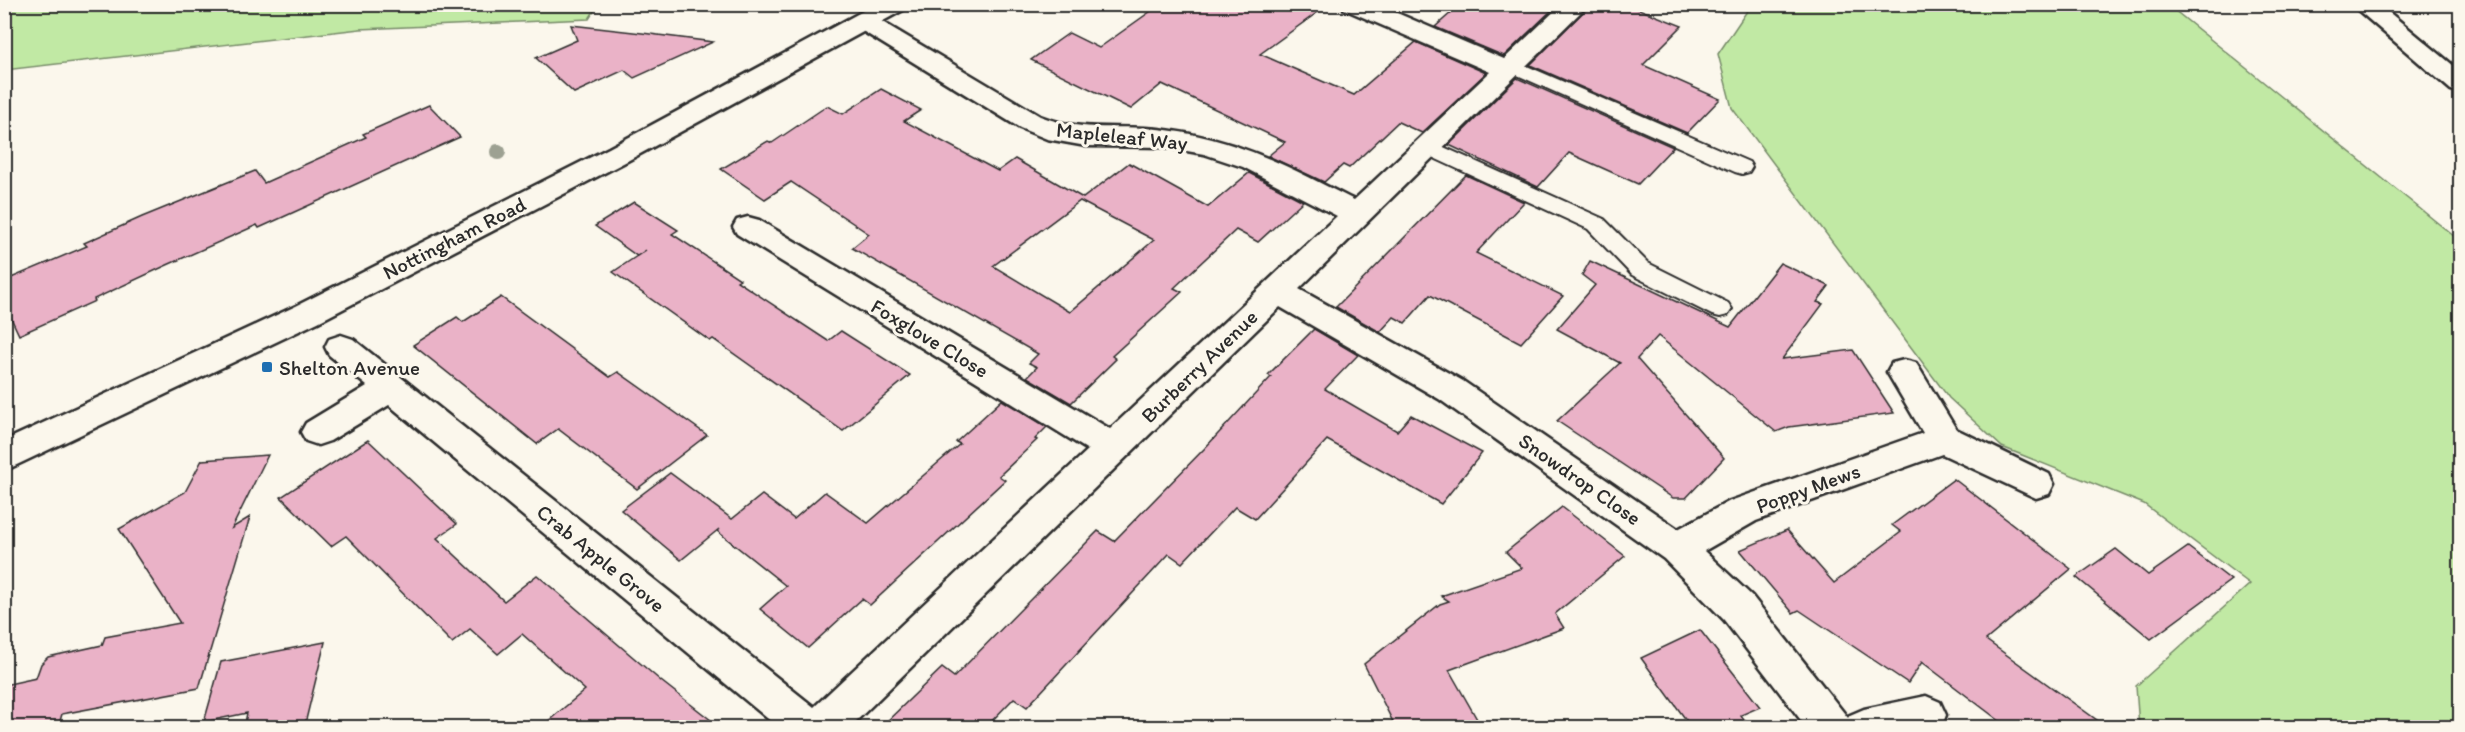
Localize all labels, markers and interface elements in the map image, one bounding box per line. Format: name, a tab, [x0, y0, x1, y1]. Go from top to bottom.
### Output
street label: Mapleleaf Way	[1055, 117, 1189, 155]
street label: Nottingham Road	[378, 191, 530, 285]
street label: Foxglove Close	[867, 293, 993, 383]
street label: Burberry Avenue	[1136, 304, 1262, 428]
place label: Shelton Avenue	[279, 355, 420, 380]
marker: Shelton Avenue	[260, 360, 274, 374]
street label: Snowdrop Close	[1514, 428, 1646, 530]
street label: Poppy Mews	[1753, 458, 1863, 518]
street label: Crab Apple Grove	[532, 499, 670, 617]

